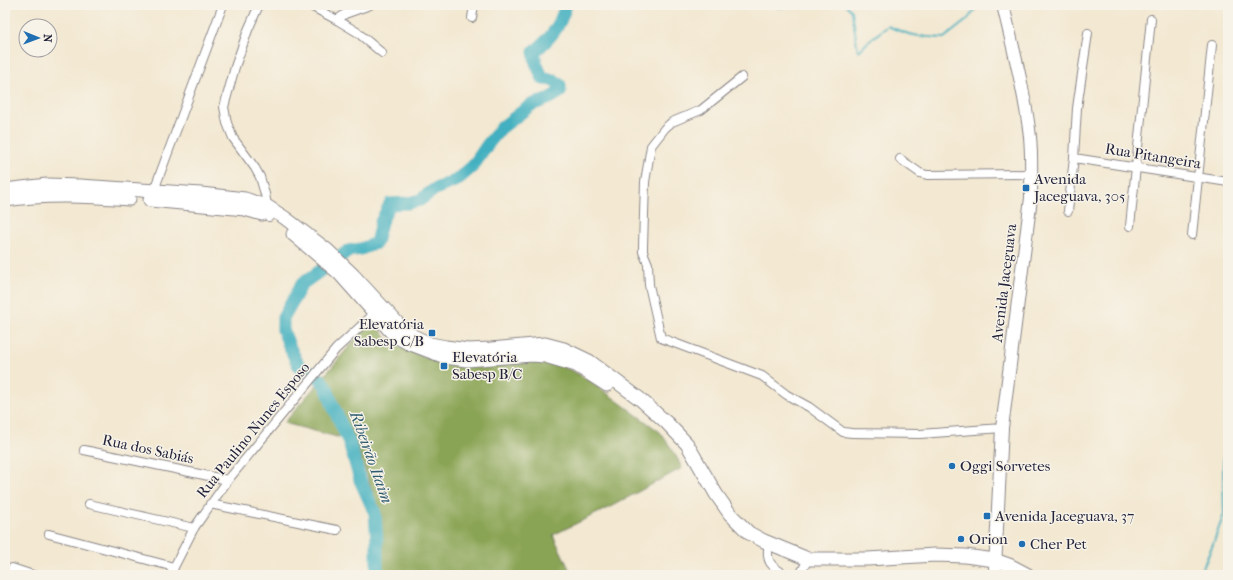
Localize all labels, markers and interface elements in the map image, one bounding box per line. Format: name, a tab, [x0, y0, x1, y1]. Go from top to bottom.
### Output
north arrow	[18, 18, 58, 58]
text: N	[41, 34, 54, 43]
street label: Rua Pitangeira	[1104, 140, 1203, 173]
place label: Avenida Jaceguava, 305	[1033, 170, 1125, 205]
marker: Avenida Jaceguava, 305	[1021, 183, 1031, 193]
street label: Avenida Jaceguava	[988, 222, 1020, 344]
place label: Elevatória Sabesp C/B	[354, 315, 425, 350]
marker: Elevatória Sabesp C/B	[427, 328, 437, 338]
place label: Elevatória Sabesp B/C	[452, 348, 522, 383]
street label: Rua Paulino Nunes Esposo	[193, 358, 314, 502]
marker: Elevatória Sabesp B/C	[439, 361, 449, 371]
water label: Ribeirão Itaim	[346, 408, 397, 506]
street label: Rua dos Sabiás	[101, 431, 196, 468]
place label: Oggi Sorvetes	[960, 457, 1051, 475]
marker: Oggi Sorvetes	[947, 461, 957, 471]
place label: Avenida Jaceguava, 37	[994, 507, 1134, 525]
marker: Avenida Jaceguava, 37	[982, 511, 992, 521]
place label: Orion	[969, 530, 1008, 548]
marker: Orion	[956, 534, 966, 544]
place label: Cher Pet	[1030, 535, 1088, 553]
marker: Cher Pet	[1017, 539, 1027, 549]

